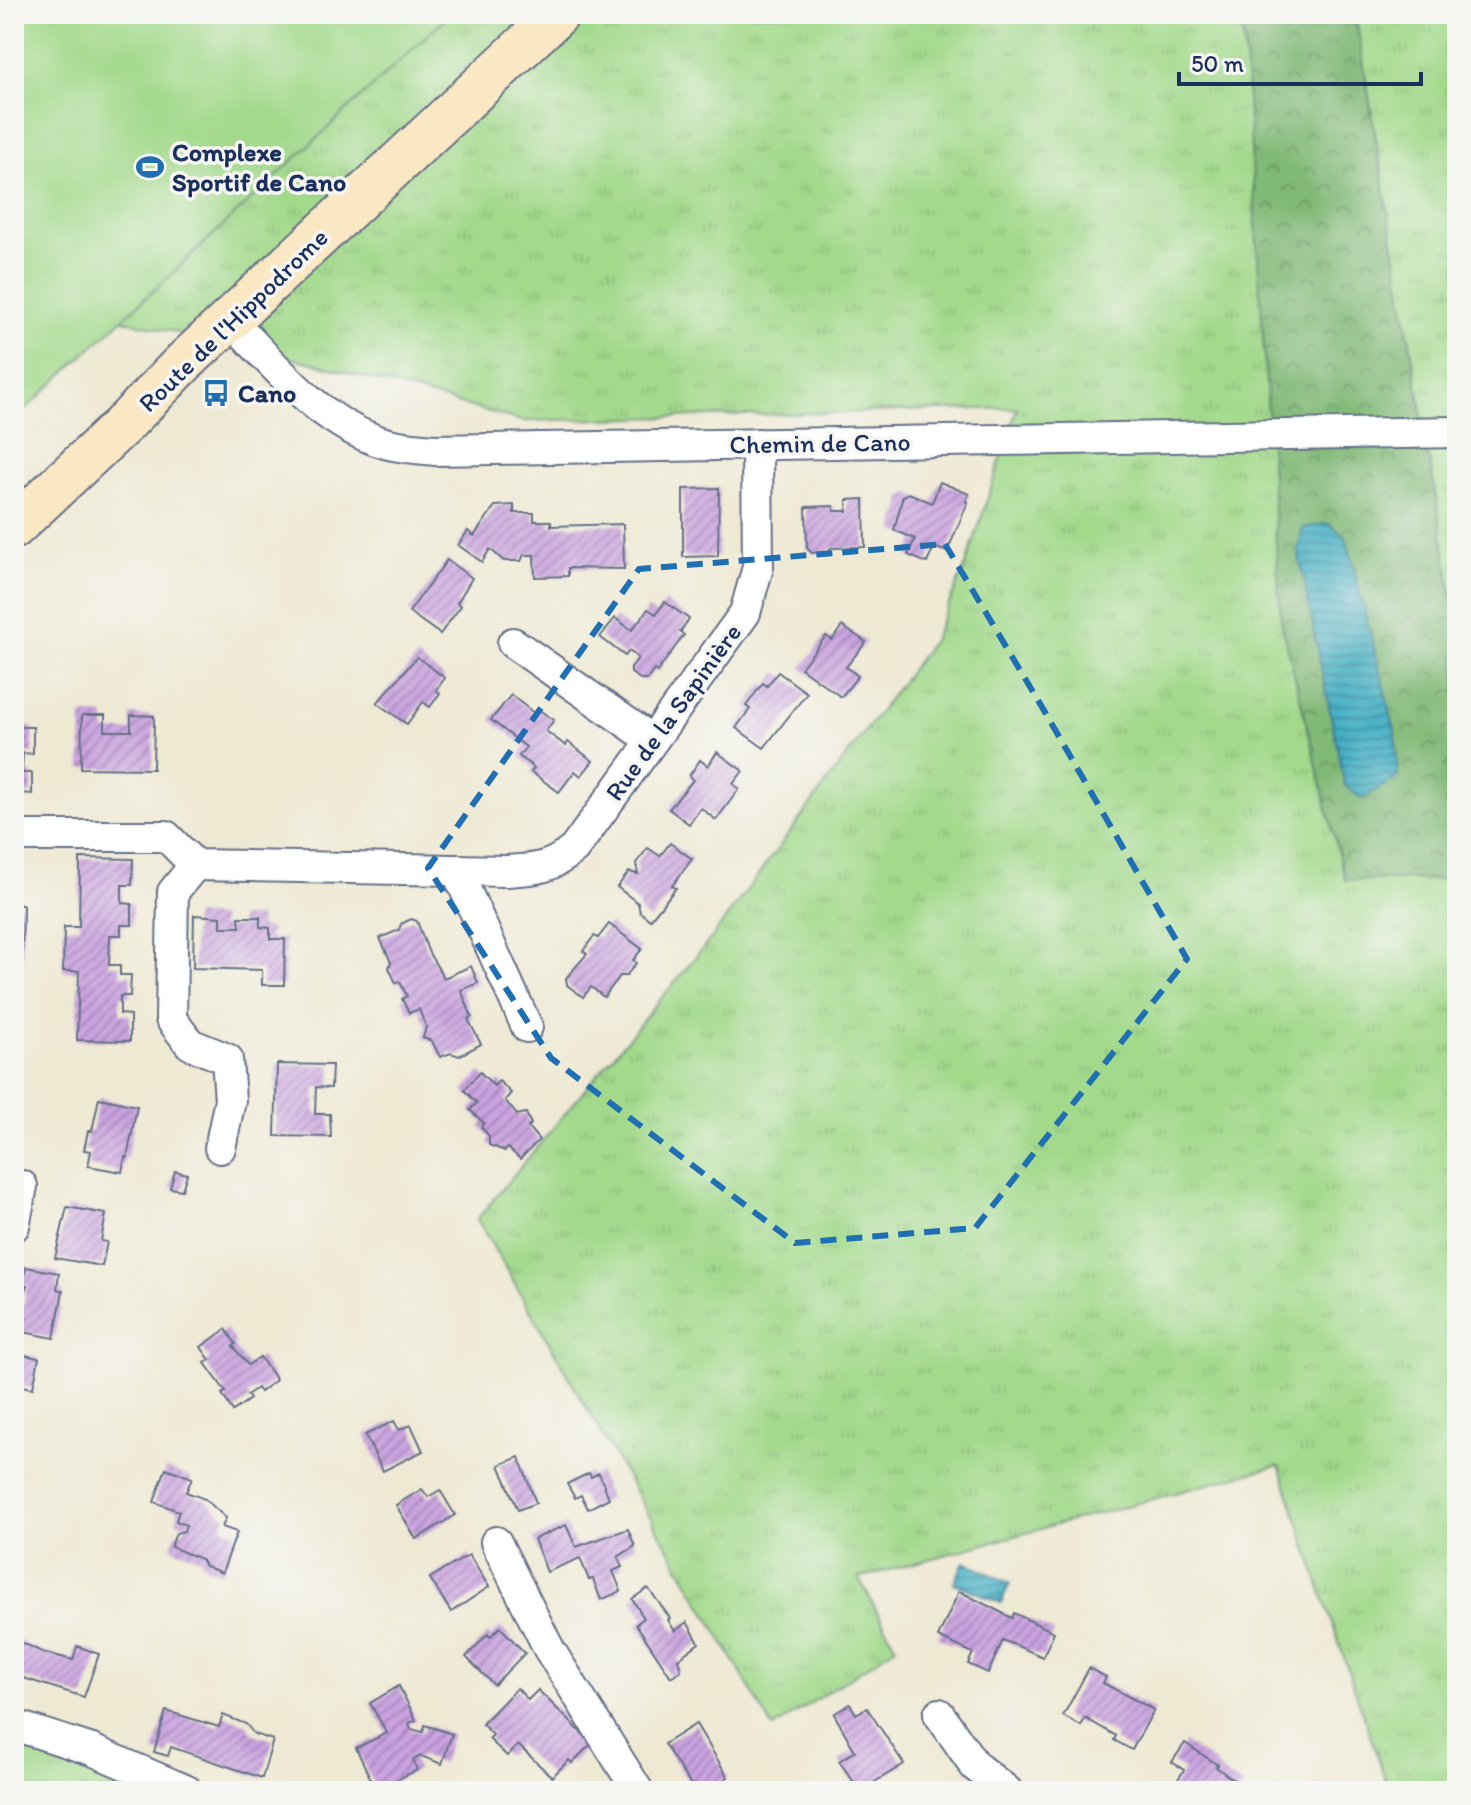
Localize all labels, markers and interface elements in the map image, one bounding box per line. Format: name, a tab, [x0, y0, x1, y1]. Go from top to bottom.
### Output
scale bar	[1179, 36, 1421, 86]
text: 50 m	[1191, 49, 1244, 78]
place label: Complexe Sportif de Cano	[172, 136, 346, 198]
sports icon: Complexe Sportif de Cano	[135, 152, 165, 182]
street label: Route de l'Hippodrome	[132, 221, 334, 419]
place label: Cano	[238, 377, 296, 409]
bus stop icon: Cano	[201, 378, 231, 408]
street label: Chemin de Cano	[729, 425, 911, 461]
street label: Rue de la Sapinière	[598, 617, 748, 807]

